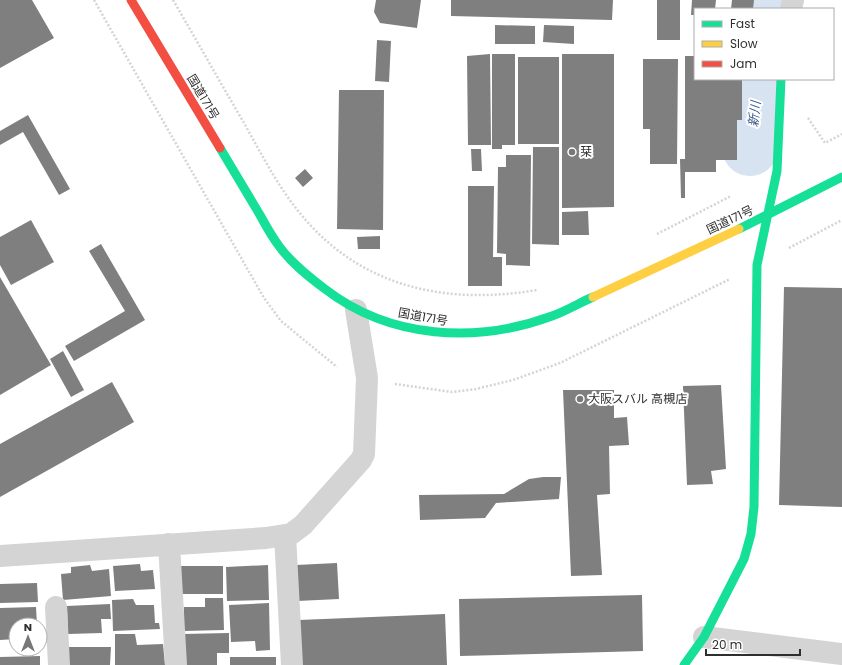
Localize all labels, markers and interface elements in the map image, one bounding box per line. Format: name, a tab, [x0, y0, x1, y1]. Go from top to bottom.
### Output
legend	[694, 8, 834, 80]
text: Fast	[730, 15, 755, 32]
text: Slow	[730, 35, 758, 52]
text: Jam	[730, 55, 757, 72]
street label: 国道171号	[183, 71, 224, 123]
water label: 新川	[744, 98, 766, 128]
place label: 栞	[580, 143, 592, 160]
marker: 栞	[567, 147, 577, 157]
street label: 国道171号	[703, 201, 756, 238]
street label: 国道171号	[397, 304, 449, 329]
place label: 大阪スバル 高槻店	[588, 390, 687, 407]
marker: 大阪スバル 高槻店	[575, 394, 585, 404]
north arrow	[8, 617, 48, 657]
text: N	[24, 619, 32, 635]
scale bar	[706, 631, 800, 657]
text: 20 m	[712, 636, 742, 653]

